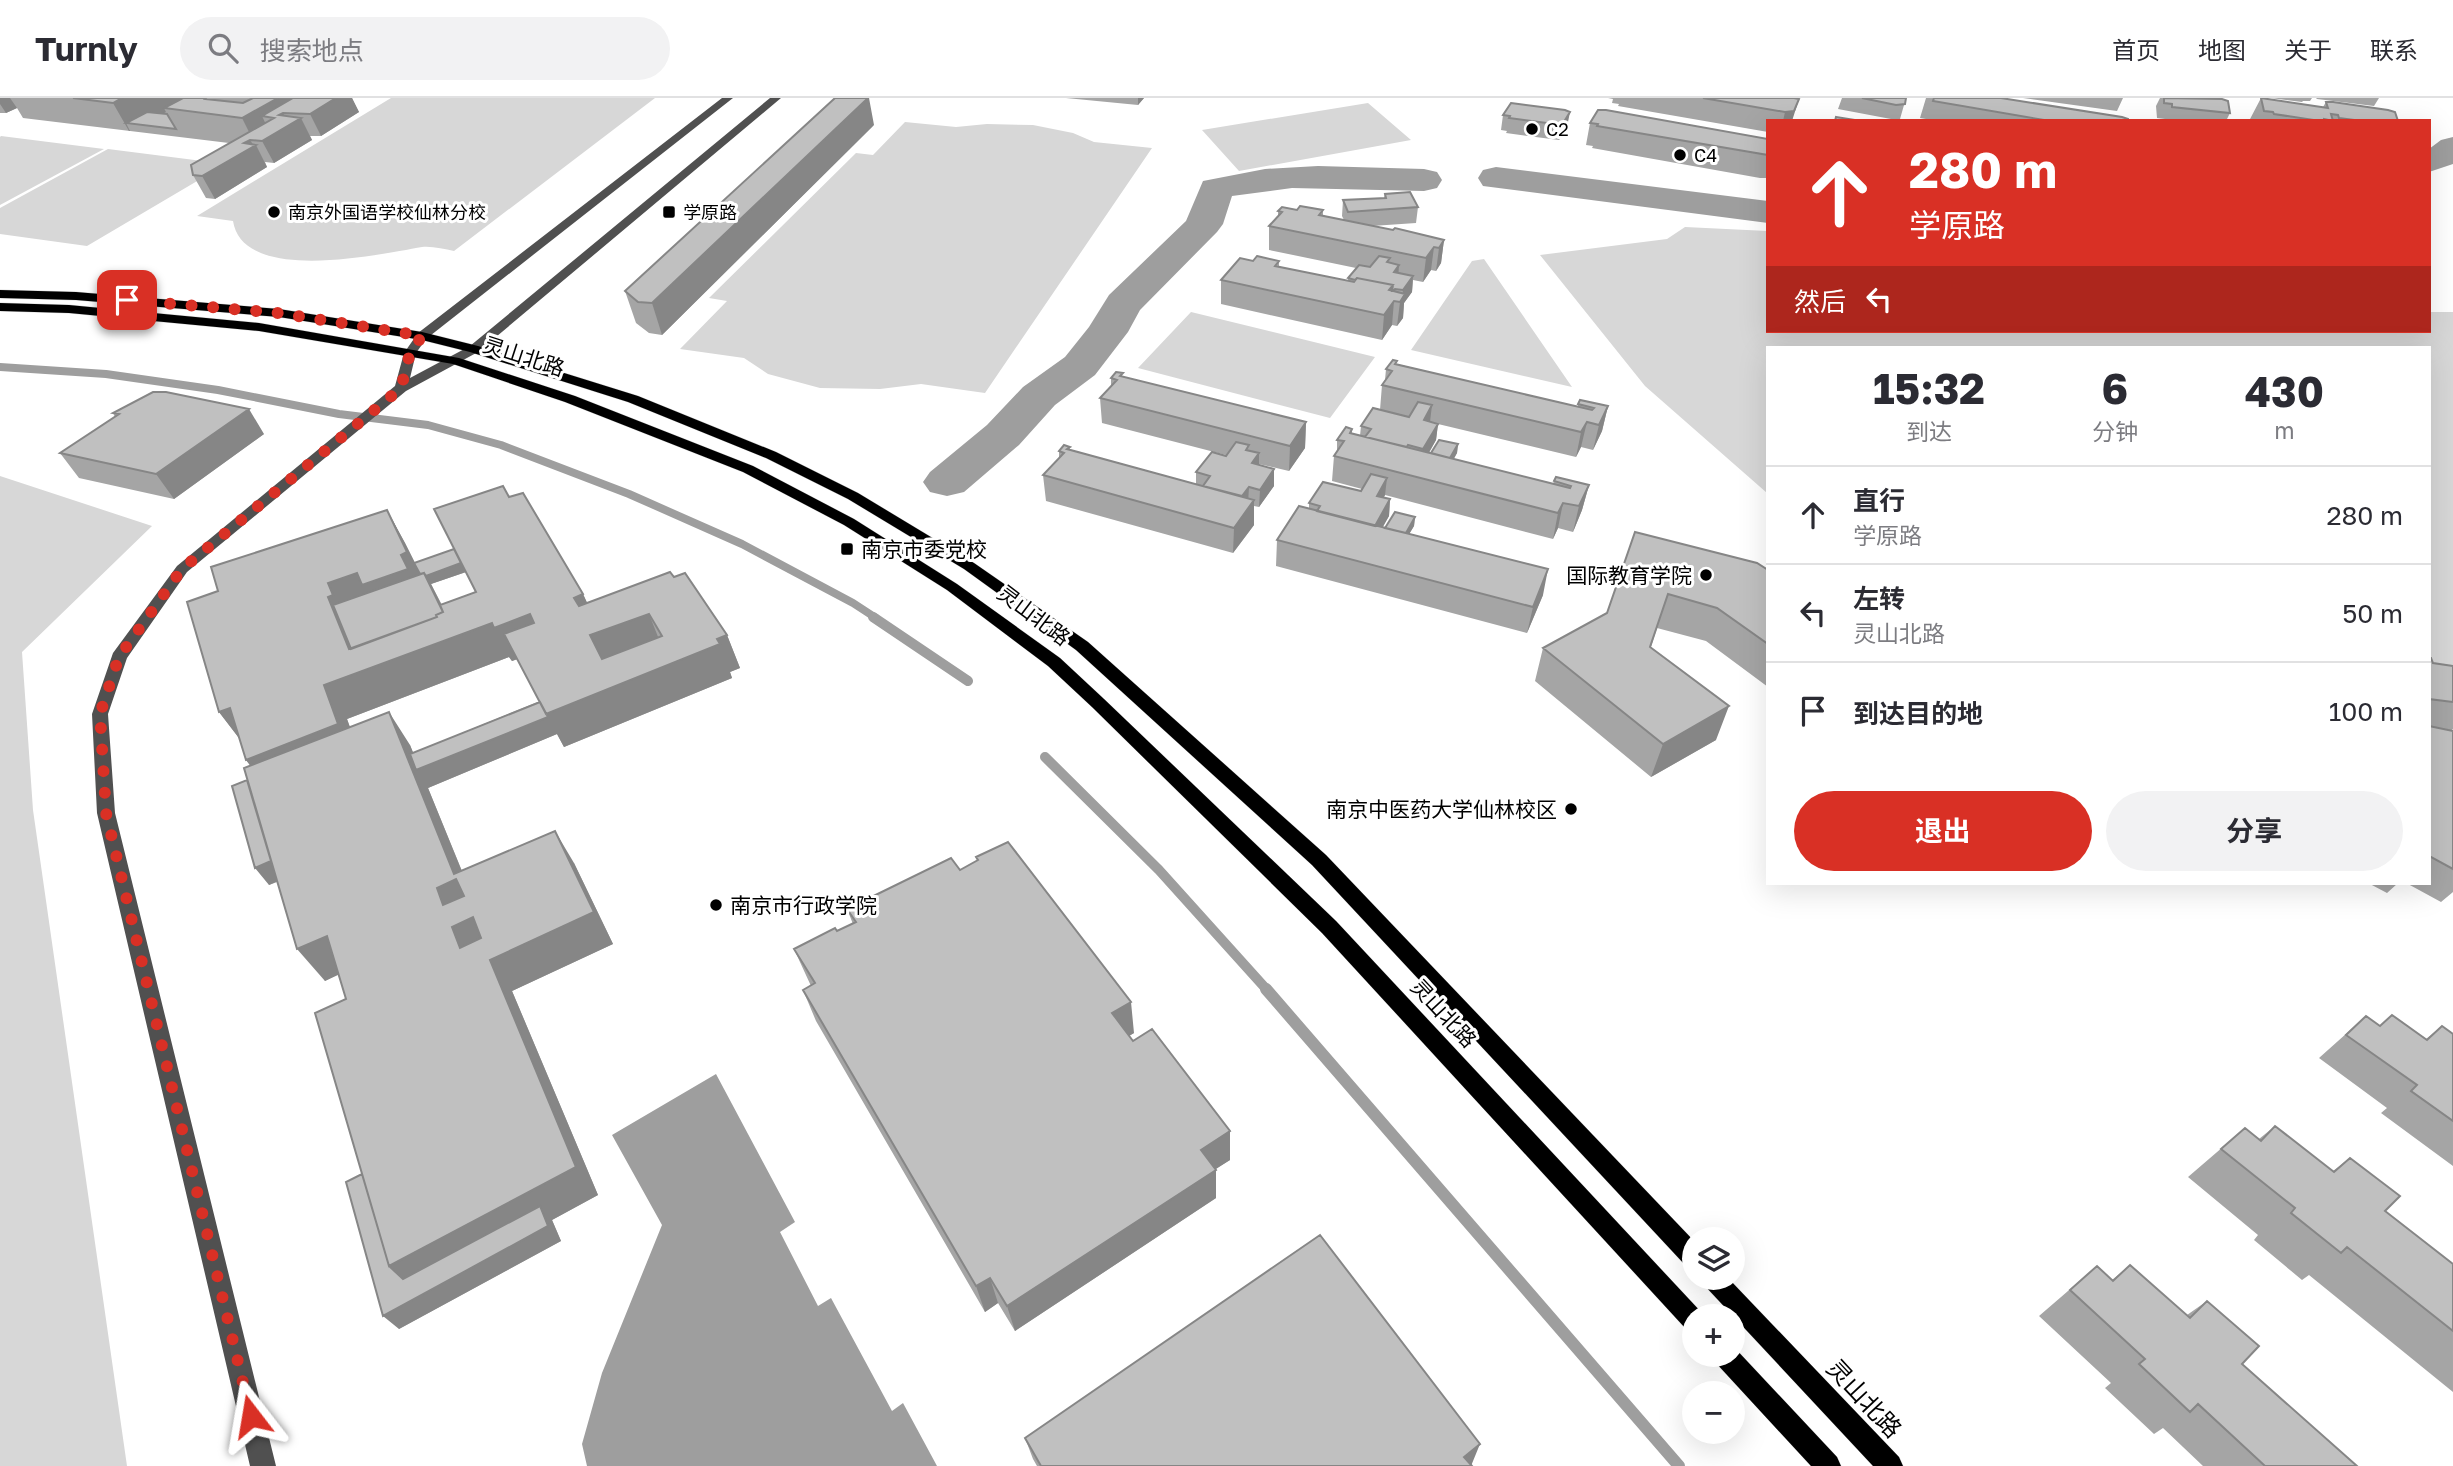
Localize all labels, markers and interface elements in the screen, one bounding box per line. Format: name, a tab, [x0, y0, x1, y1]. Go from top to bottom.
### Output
search box	[180, 17, 670, 80]
text: Turnly	[35, 29, 138, 68]
icon: search	[204, 29, 242, 67]
text: 搜索地点	[260, 35, 364, 66]
text: 首页	[2112, 35, 2160, 64]
text: 地图	[2198, 35, 2246, 64]
text: 关于	[2284, 35, 2332, 64]
text: 联系	[2370, 35, 2418, 64]
place label: C2	[1546, 118, 1569, 140]
marker: C2	[1524, 121, 1540, 137]
text: 280 m	[1909, 140, 2057, 199]
place label: C4	[1694, 144, 1717, 166]
marker: C4	[1672, 147, 1688, 163]
icon: ahead	[1794, 147, 1885, 238]
place label: 南京外国语学校仙林分校	[288, 201, 486, 223]
place label: 学原路	[683, 201, 737, 223]
marker: 南京外国语学校仙林分校	[266, 204, 282, 220]
marker: 学原路	[661, 204, 677, 220]
text: 学原路	[1909, 206, 2005, 244]
pin	[97, 270, 157, 330]
icon: left	[1860, 280, 1898, 318]
icon: arrive	[108, 281, 146, 319]
text: 然后	[1794, 286, 1846, 317]
street label: 灵山北路	[480, 331, 568, 381]
text: 15:32	[1873, 363, 1985, 413]
text: 6	[2102, 363, 2128, 413]
text: 430	[2245, 366, 2324, 416]
text: m	[2274, 416, 2295, 444]
text: 到达	[1906, 417, 1952, 445]
text: 分钟	[2092, 417, 2138, 445]
text: 直行	[1853, 485, 1905, 516]
icon: ahead	[1794, 496, 1832, 534]
text: 280 m	[2326, 500, 2403, 531]
text: 学原路	[1853, 521, 1922, 549]
place label: 南京市委党校	[861, 536, 987, 562]
marker: 南京市委党校	[839, 541, 855, 557]
place label: 国际教育学院	[1566, 562, 1692, 588]
marker: 国际教育学院	[1698, 567, 1714, 583]
street label: 灵山北路	[993, 579, 1075, 651]
text: 左转	[1853, 583, 1905, 614]
icon: left	[1794, 594, 1832, 632]
text: 50 m	[2342, 598, 2403, 629]
text: 灵山北路	[1853, 619, 1945, 647]
icon: arrive	[1794, 692, 1832, 730]
text: 100 m	[2329, 696, 2403, 727]
text: 到达目的地	[1853, 698, 1983, 729]
button: 退出	[1794, 791, 2092, 871]
button: 分享	[2106, 791, 2403, 871]
place label: 南京中医药大学仙林校区	[1326, 796, 1557, 822]
marker: 南京中医药大学仙林校区	[1563, 801, 1579, 817]
place label: 南京市行政学院	[730, 892, 877, 918]
marker: 南京市行政学院	[708, 897, 724, 913]
street label: 灵山北路	[1406, 973, 1482, 1053]
map controls	[1682, 1227, 1745, 1444]
button: layers	[1682, 1227, 1745, 1290]
button: +	[1682, 1304, 1745, 1367]
street label: 灵山北路	[1822, 1353, 1908, 1443]
position arrow	[214, 1379, 288, 1453]
button: −	[1682, 1381, 1745, 1444]

